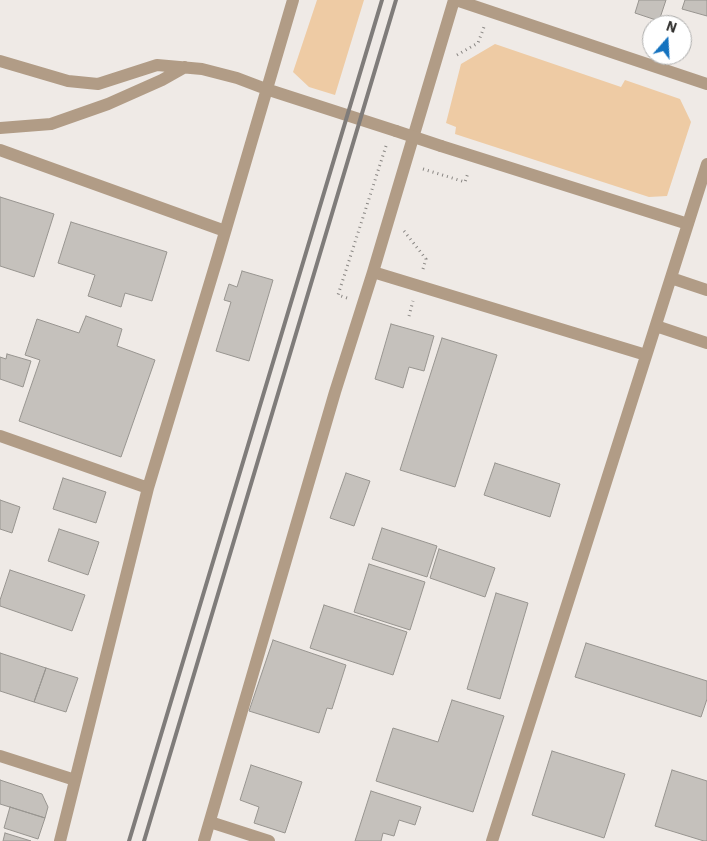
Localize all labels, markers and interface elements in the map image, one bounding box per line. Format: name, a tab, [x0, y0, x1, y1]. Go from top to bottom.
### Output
north arrow	[642, 15, 692, 65]
text: N	[664, 17, 679, 37]

